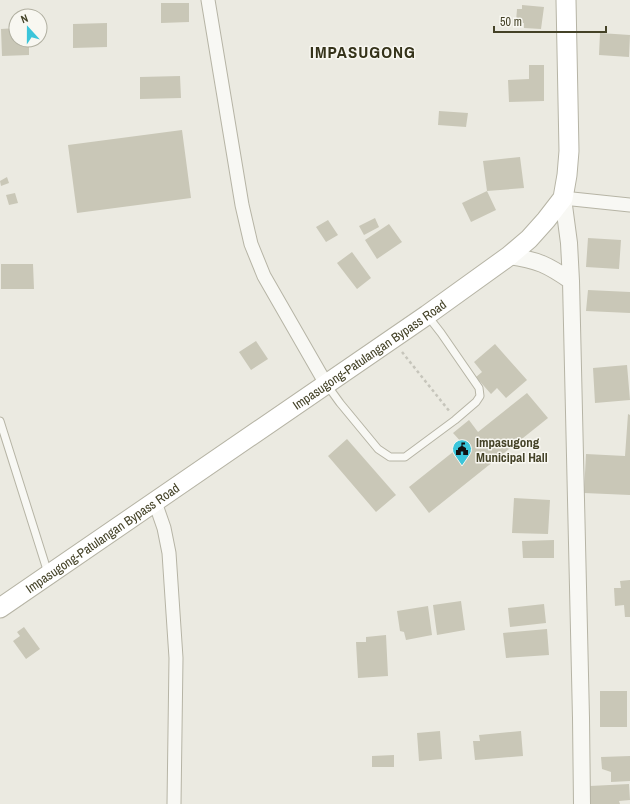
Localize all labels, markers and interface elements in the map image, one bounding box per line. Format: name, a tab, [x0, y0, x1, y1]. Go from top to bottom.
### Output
north arrow	[8, 8, 48, 48]
scale bar	[494, 8, 606, 34]
text: N	[19, 11, 30, 26]
text: 50 m	[500, 14, 522, 30]
district label: IMPASUGONG	[310, 40, 416, 63]
street label: Impasugong-Patulangan Bypass Road	[289, 295, 450, 413]
place label: Impasugong Municipal Hall	[476, 434, 548, 466]
public building icon: Impasugong Municipal Hall	[451, 438, 473, 466]
street label: Impasugong-Patulangan Bypass Road	[22, 479, 182, 597]

